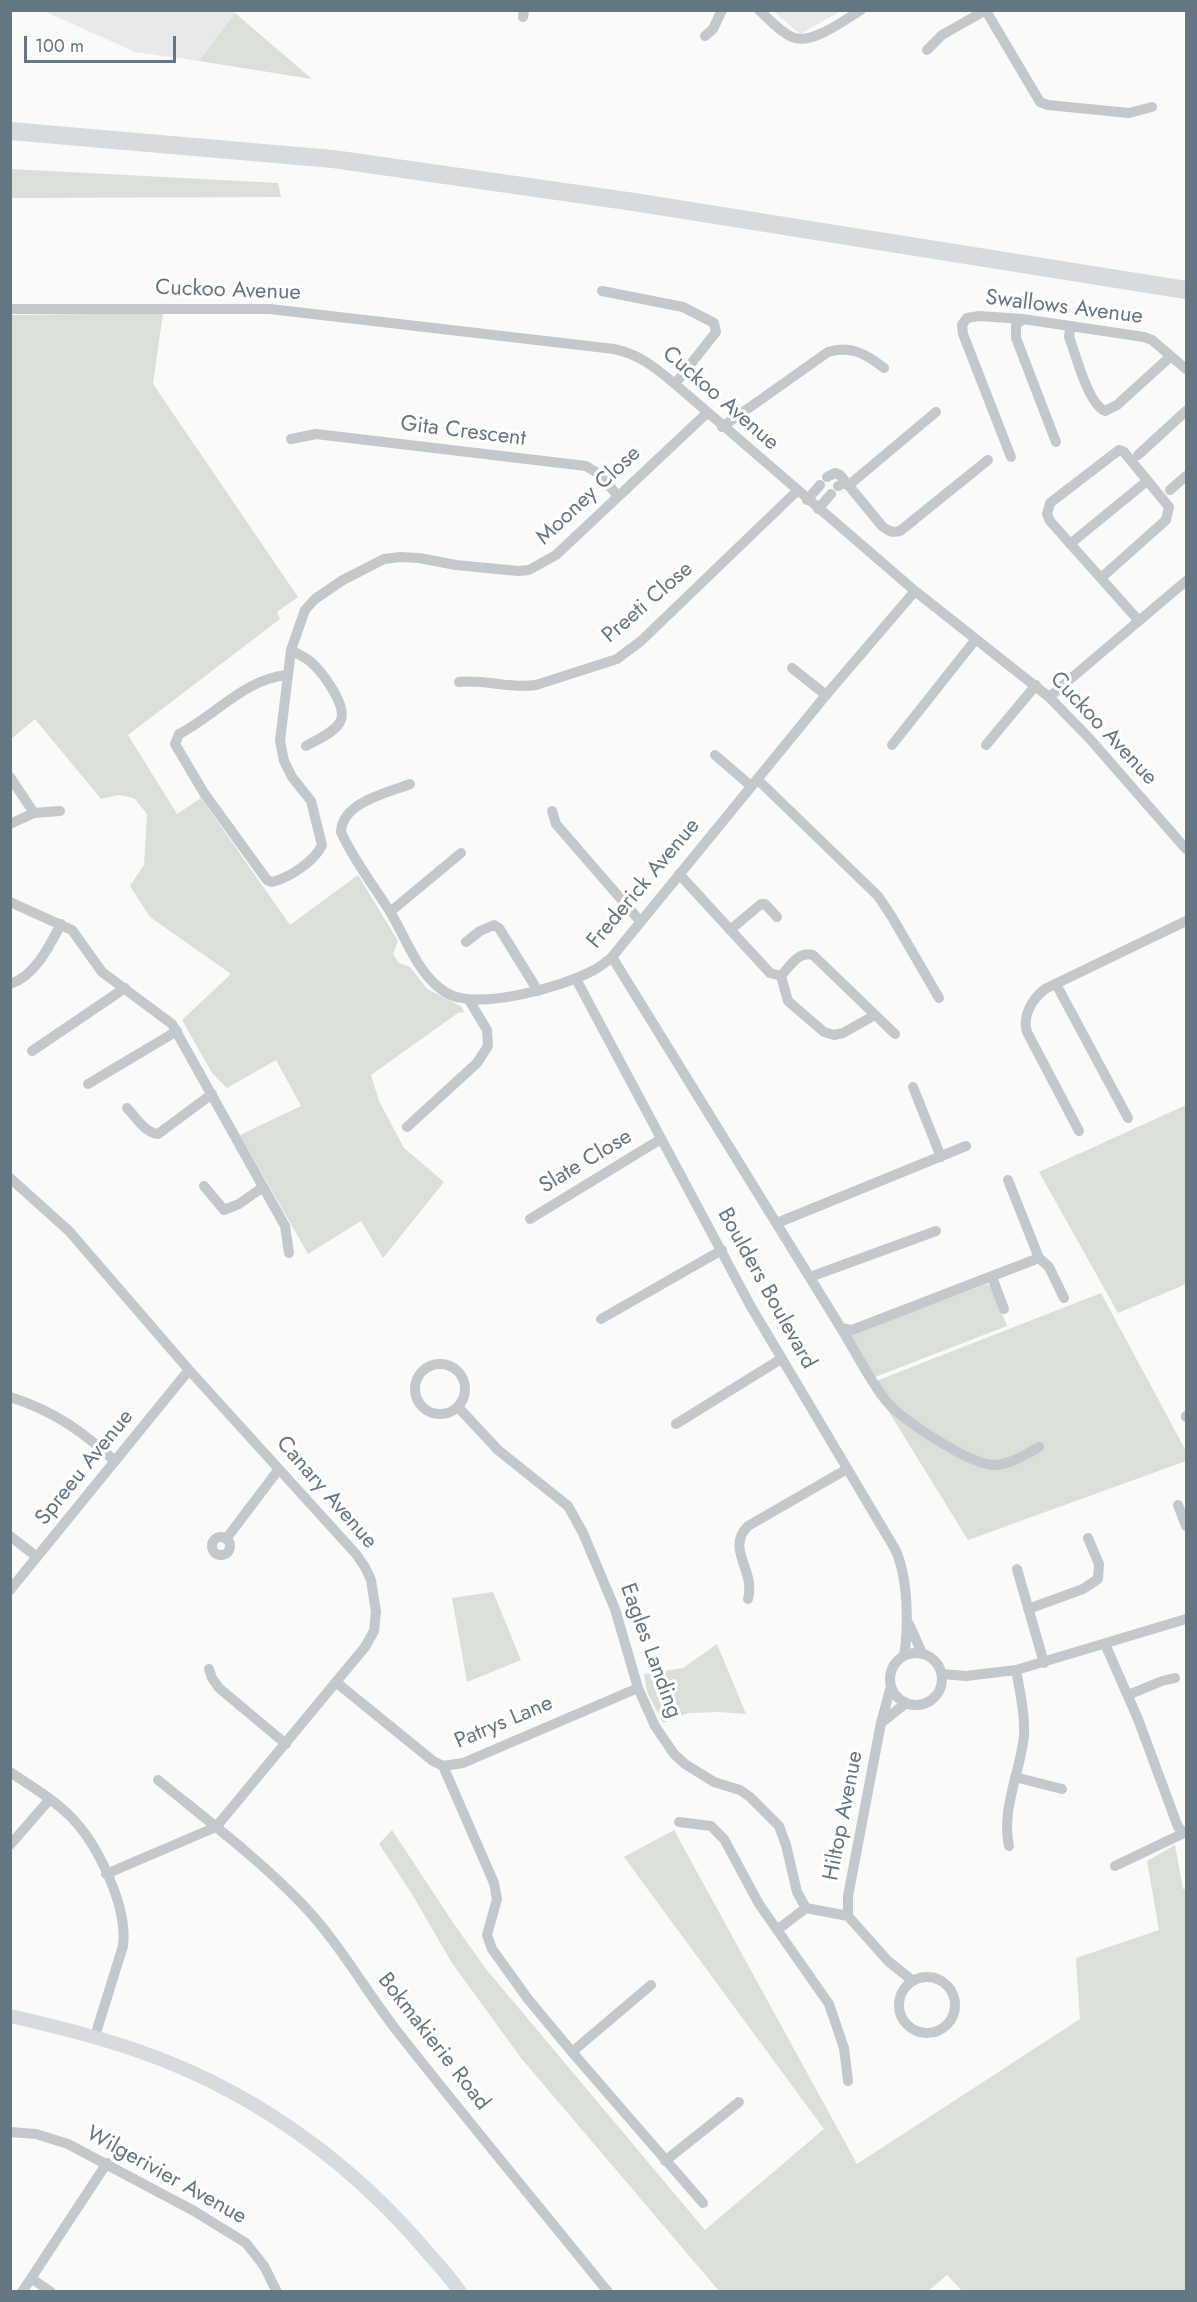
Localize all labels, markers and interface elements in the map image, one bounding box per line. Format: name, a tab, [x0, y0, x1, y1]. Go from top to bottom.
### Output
scale bar	[27, 24, 178, 62]
text: 100 m	[35, 33, 84, 59]
street label: Cuckoo Avenue	[155, 275, 301, 307]
street label: Swallows Avenue	[984, 285, 1144, 331]
street label: Cuckoo Avenue	[656, 341, 784, 457]
street label: Gita Crescent	[399, 411, 527, 453]
street label: Mooney Close	[531, 441, 647, 551]
street label: Preeti Close	[597, 556, 699, 650]
street label: Cuckoo Avenue	[1044, 667, 1162, 791]
street label: Frederick Avenue	[582, 814, 706, 954]
street label: Slate Close	[535, 1124, 637, 1200]
street label: Boulders Boulevard	[711, 1204, 821, 1374]
street label: Spreeu Avenue	[30, 1405, 140, 1531]
street label: Canary Avenue	[270, 1431, 382, 1555]
street label: Eagles Landing	[613, 1580, 687, 1722]
street label: Patrys Lane	[451, 1691, 557, 1755]
street label: Hiltop Avenue	[818, 1749, 870, 1883]
street label: Bokmakierie Road	[371, 1968, 495, 2116]
street label: Wilgerivier Avenue	[81, 2121, 251, 2231]

